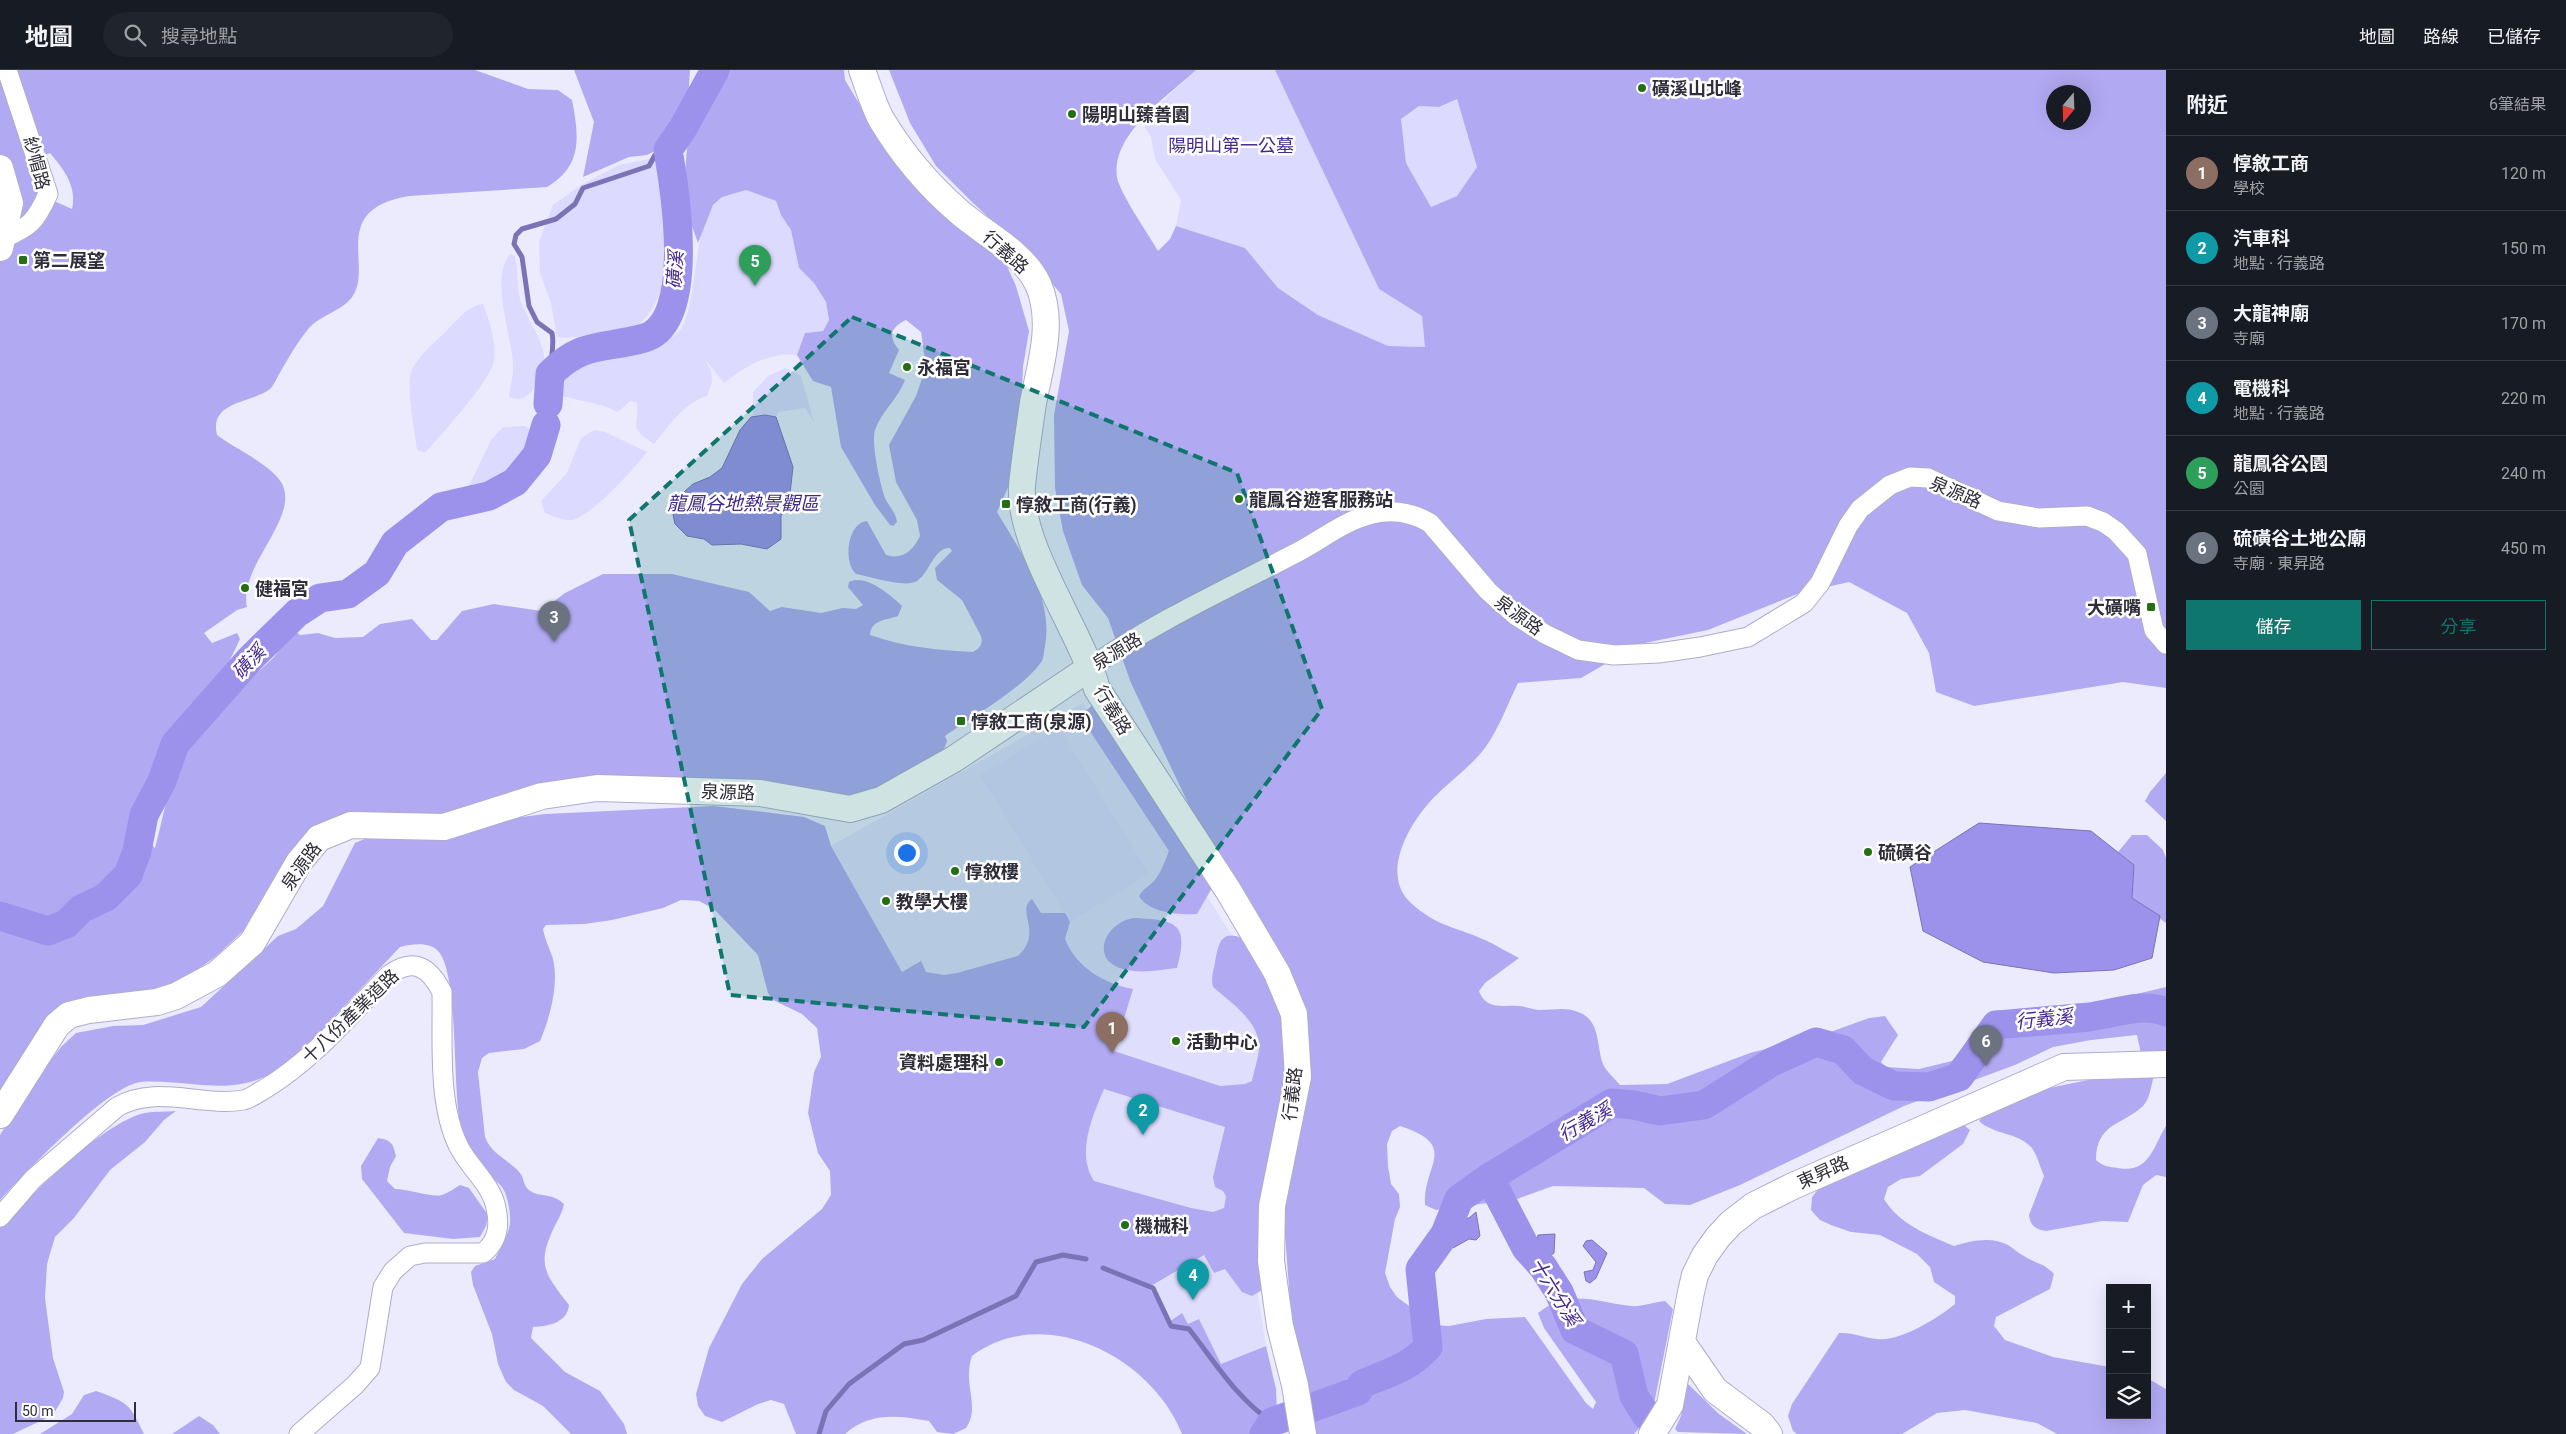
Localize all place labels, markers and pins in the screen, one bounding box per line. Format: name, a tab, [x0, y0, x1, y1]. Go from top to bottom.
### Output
place label: 磺溪山北峰	[1652, 78, 1742, 99]
marker: 磺溪山北峰	[1636, 82, 1648, 94]
place label: 陽明山臻善園	[1082, 104, 1190, 125]
marker: 陽明山臻善園	[1066, 108, 1078, 120]
pin: 5	[739, 245, 771, 286]
place label: 第二展望	[33, 250, 105, 271]
marker: 第二展望	[17, 254, 29, 266]
place label: 永福宮	[917, 357, 971, 378]
marker: 永福宮	[901, 361, 913, 373]
place label: 龍鳳谷遊客服務站	[1249, 489, 1393, 510]
marker: 龍鳳谷遊客服務站	[1233, 493, 1245, 505]
place label: 惇敘工商(行義)	[1016, 494, 1137, 516]
marker: 惇敘工商(行義)	[1000, 498, 1012, 510]
place label: 健福宮	[255, 578, 309, 599]
marker: 健福宮	[239, 582, 251, 594]
place label: 大磺嘴	[2087, 597, 2141, 618]
pin: 3	[538, 601, 570, 642]
marker: 大磺嘴	[2145, 601, 2157, 613]
place label: 惇敘工商(泉源)	[971, 711, 1092, 733]
marker: 惇敘工商(泉源)	[955, 715, 967, 727]
place label: 硫磺谷	[1878, 842, 1932, 863]
marker: 硫磺谷	[1862, 846, 1874, 858]
place label: 惇敘樓	[965, 861, 1019, 882]
marker: 惇敘樓	[949, 865, 961, 877]
place label: 教學大樓	[896, 891, 968, 912]
marker: 教學大樓	[880, 895, 892, 907]
pin: 1	[1096, 1012, 1128, 1053]
pin: 6	[1970, 1025, 2002, 1066]
place label: 活動中心	[1186, 1031, 1258, 1052]
marker: 活動中心	[1170, 1035, 1182, 1047]
place label: 資料處理科	[899, 1052, 989, 1073]
marker: 資料處理科	[993, 1056, 1005, 1068]
pin: 2	[1127, 1094, 1159, 1135]
place label: 機械科	[1135, 1215, 1189, 1236]
marker: 機械科	[1119, 1219, 1131, 1231]
pin: 4	[1177, 1259, 1209, 1300]

